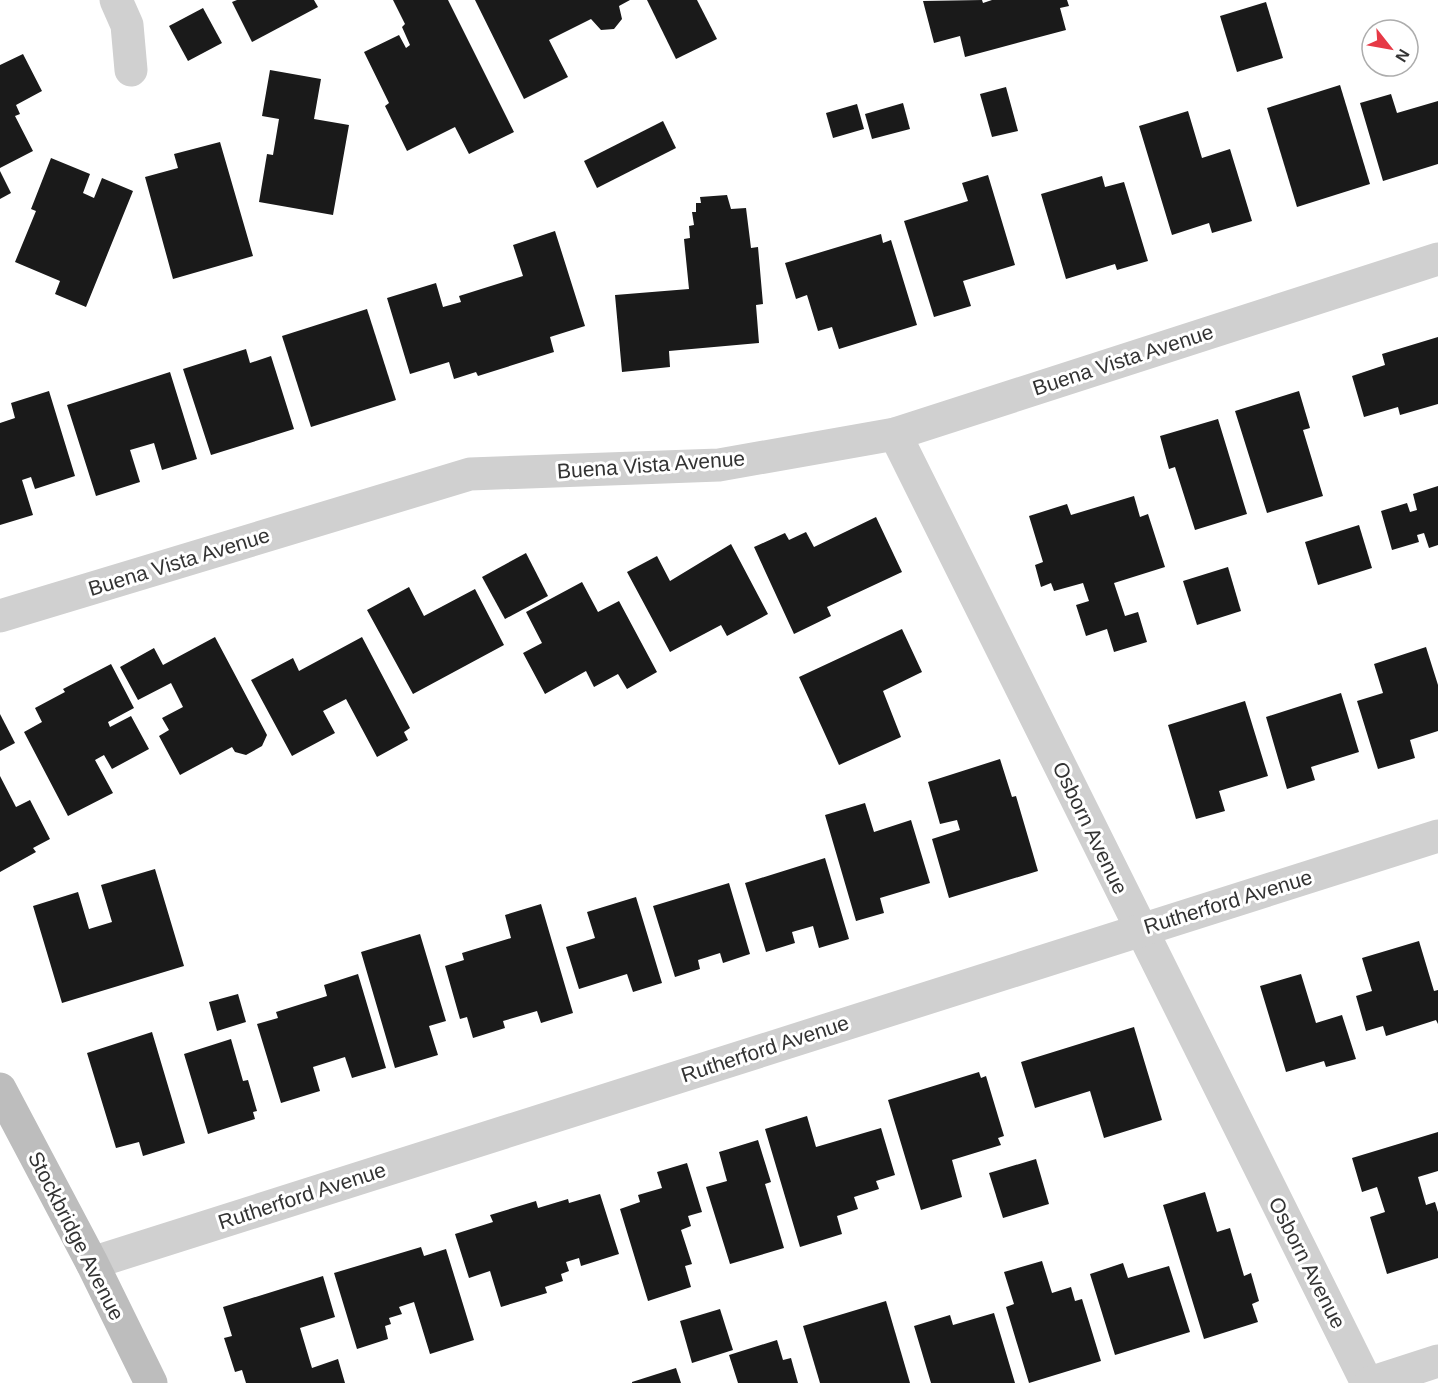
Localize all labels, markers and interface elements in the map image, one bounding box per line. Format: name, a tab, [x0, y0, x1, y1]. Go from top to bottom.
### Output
north arrow	[1360, 18, 1420, 78]
text: N	[1392, 46, 1413, 65]
street label: Buena Vista Avenue	[1030, 319, 1216, 400]
street label: Buena Vista Avenue	[556, 446, 746, 483]
street label: Buena Vista Avenue	[85, 523, 272, 600]
street label: Osborn Avenue	[1048, 758, 1132, 898]
street label: Rutherford Avenue	[1141, 865, 1315, 938]
street label: Rutherford Avenue	[678, 1011, 851, 1086]
street label: Stockbridge Avenue	[24, 1148, 129, 1324]
street label: Rutherford Avenue	[215, 1158, 388, 1233]
street label: Osborn Avenue	[1264, 1193, 1350, 1332]

